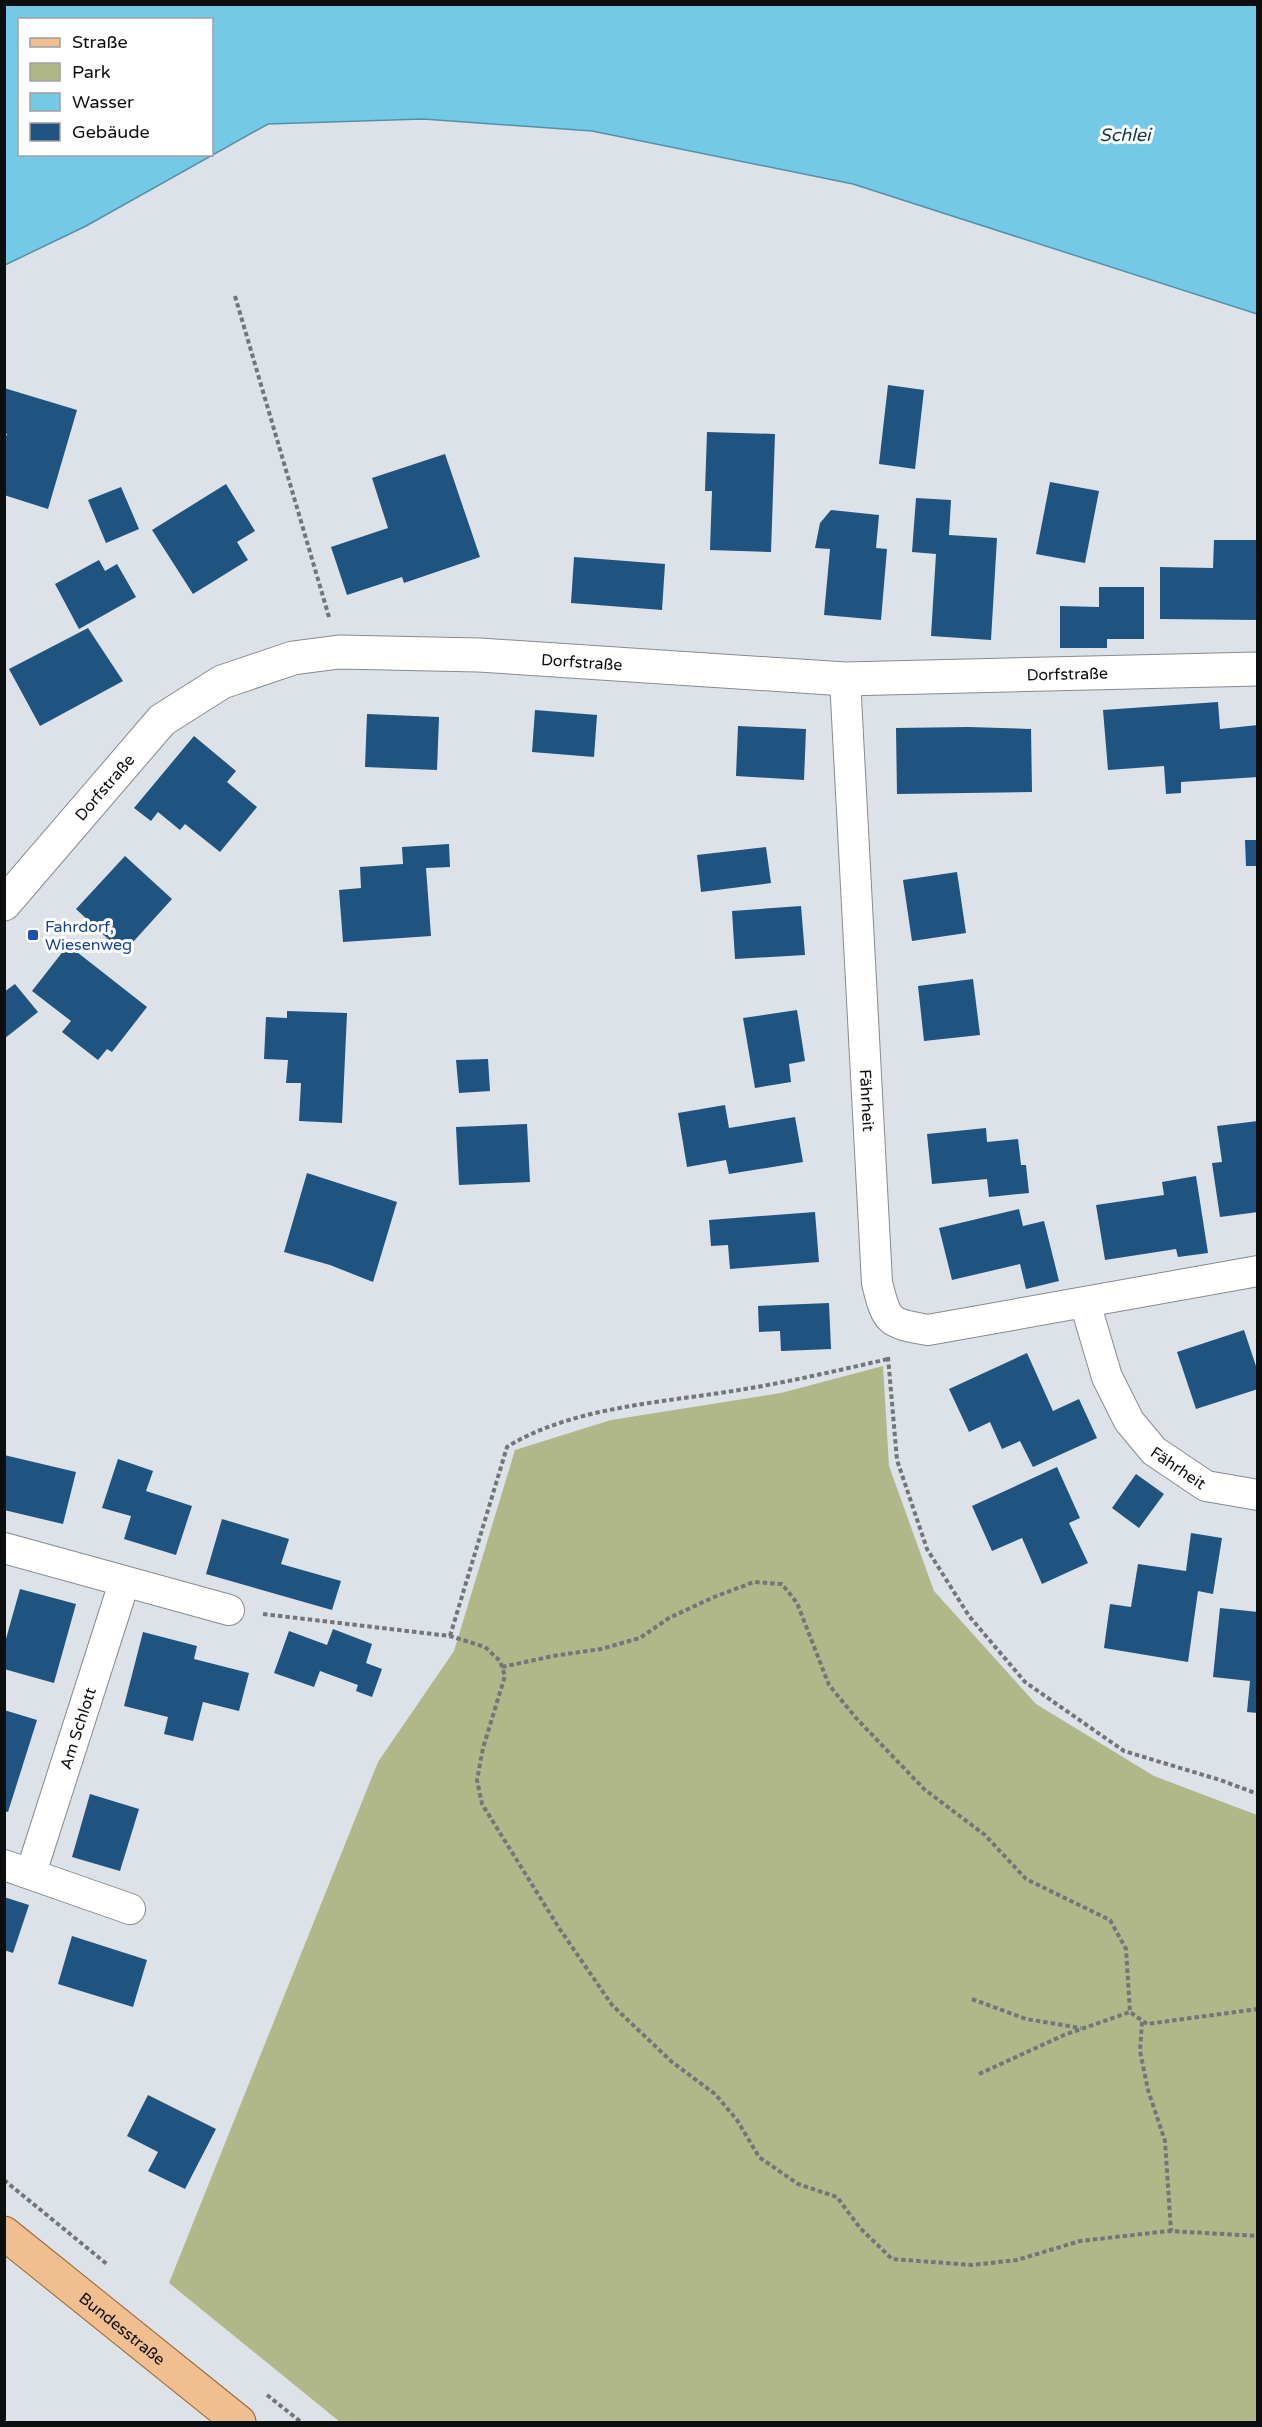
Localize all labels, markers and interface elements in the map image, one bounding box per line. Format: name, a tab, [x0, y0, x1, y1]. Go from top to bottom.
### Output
legend	[18, 18, 213, 156]
text: Straße	[72, 31, 128, 53]
text: Park	[72, 61, 111, 83]
text: Wasser	[72, 91, 134, 113]
text: Gebäude	[72, 121, 150, 143]
water label: Schlei	[1100, 124, 1153, 146]
street label: Dorfstraße	[541, 650, 623, 675]
street label: Dorfstraße	[1026, 664, 1108, 686]
street label: Dorfstraße	[71, 750, 139, 825]
place label: Fahrdorf, Wiesenweg	[45, 917, 132, 955]
marker: Fahrdorf, Wiesenweg	[26, 928, 40, 942]
street label: Fährheit	[855, 1069, 878, 1132]
street label: Fährheit	[1147, 1443, 1209, 1494]
street label: Am Schlott	[56, 1685, 101, 1772]
street label: Bundesstraße	[75, 2288, 169, 2370]

